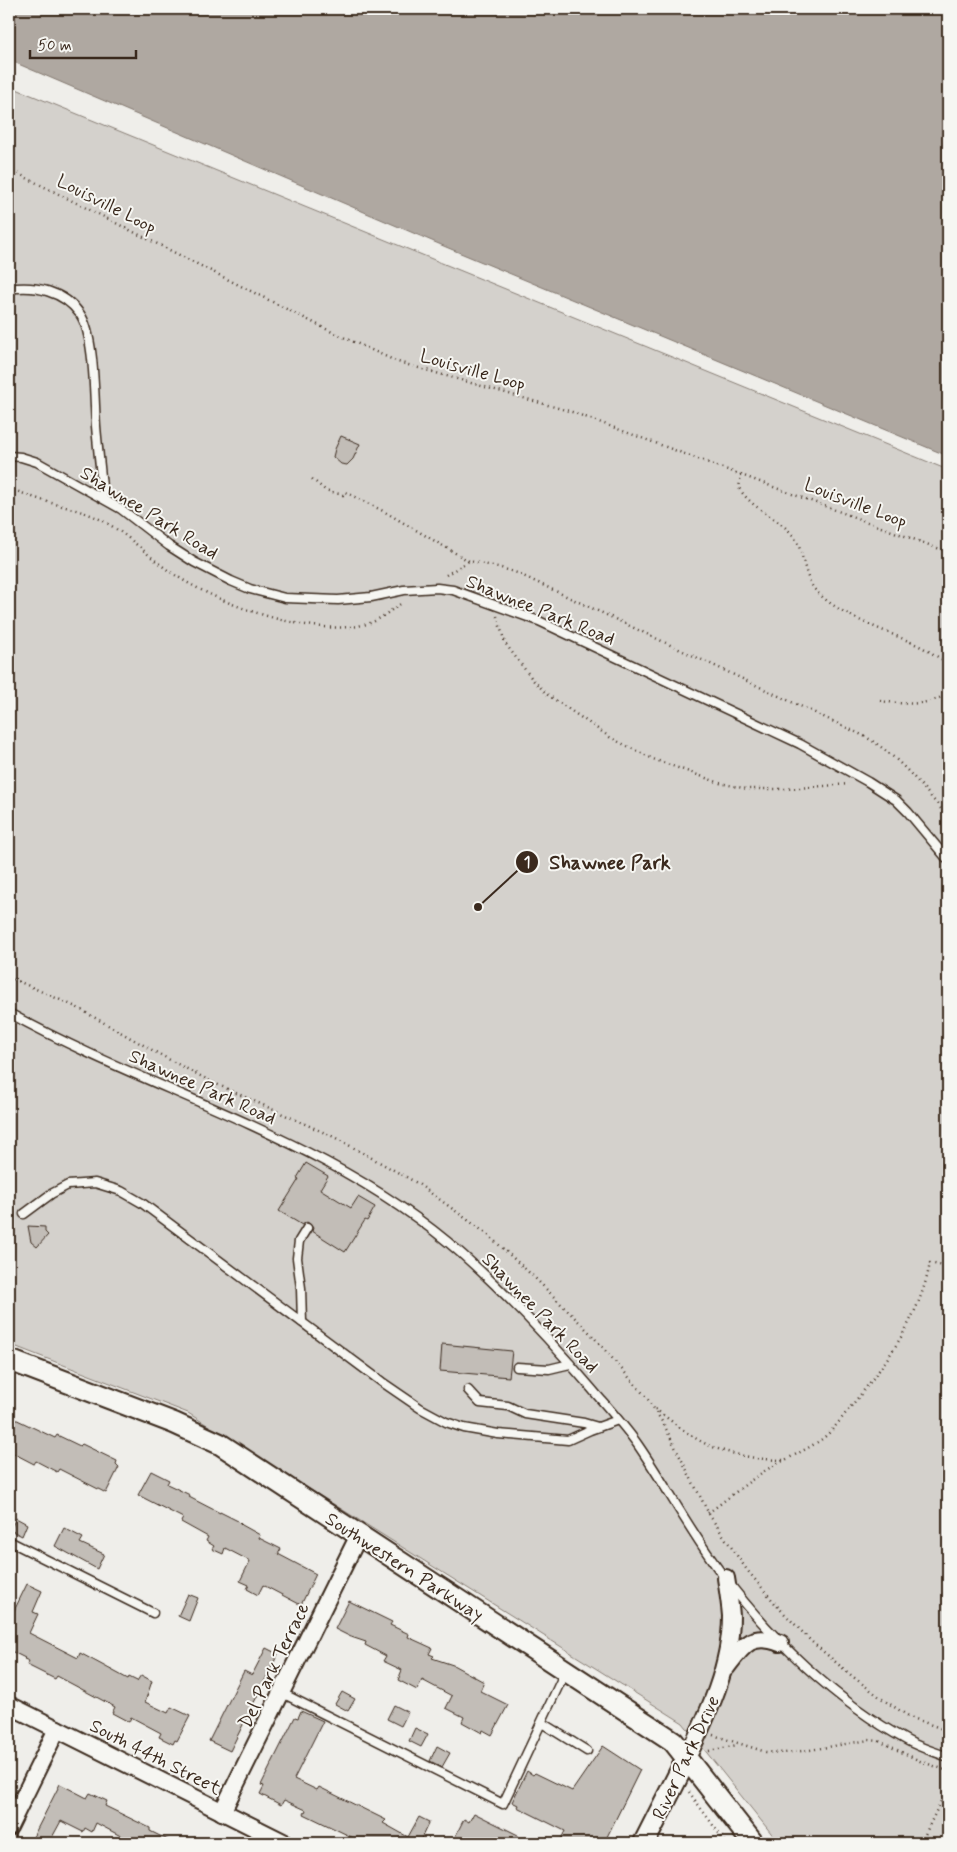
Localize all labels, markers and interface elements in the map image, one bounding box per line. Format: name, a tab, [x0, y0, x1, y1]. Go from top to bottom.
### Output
scale bar	[30, 28, 136, 60]
text: 50 m	[38, 36, 72, 56]
street label: Louisville Loop	[52, 169, 160, 240]
street label: Louisville Loop	[417, 343, 528, 397]
street label: Shawnee Park Road	[75, 461, 223, 566]
street label: Louisville Loop	[800, 472, 911, 534]
street label: Shawnee Park Road	[462, 569, 619, 652]
callout: Shawnee Park	[514, 844, 680, 879]
text: Shawnee Park	[549, 850, 671, 877]
text: 1	[524, 853, 530, 873]
street label: Shawnee Park Road	[125, 1044, 280, 1131]
street label: Shawnee Park Road	[476, 1247, 604, 1379]
street label: Southwestern Parkway	[320, 1507, 488, 1629]
street label: Del Park Terrace	[233, 1599, 316, 1733]
street label: River Park Drive	[647, 1692, 726, 1824]
street label: South 44th Street	[85, 1713, 225, 1801]

